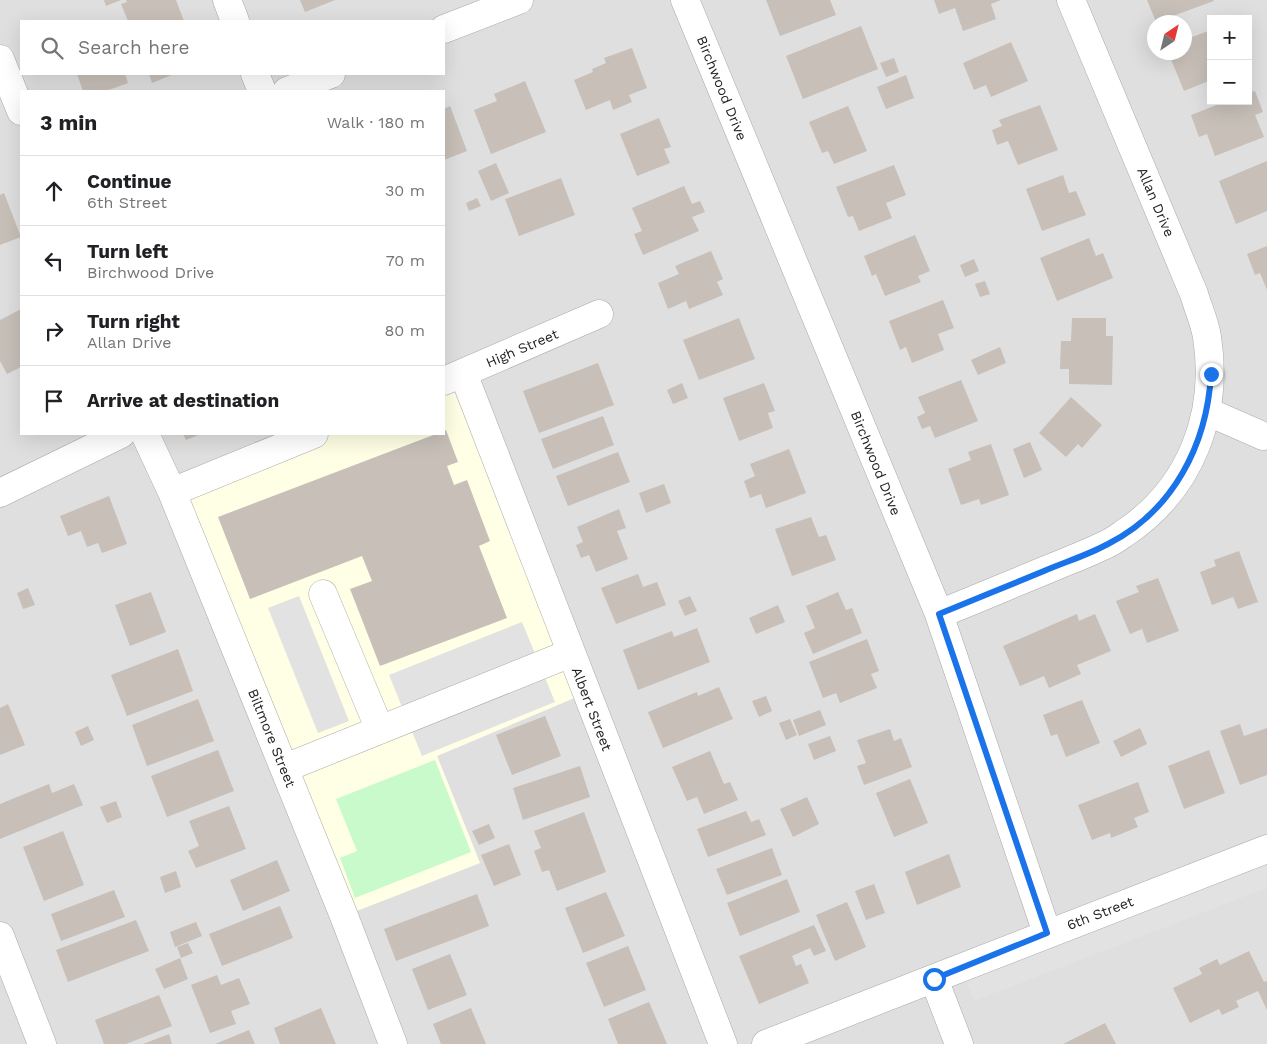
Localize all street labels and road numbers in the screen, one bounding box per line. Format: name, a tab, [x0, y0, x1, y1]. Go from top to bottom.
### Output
street label: Birchwood Drive	[694, 33, 750, 143]
street label: Allan Drive	[1134, 165, 1178, 239]
street label: High Street	[483, 326, 561, 370]
street label: Birchwood Drive	[848, 408, 904, 518]
street label: Albert Street	[569, 665, 615, 753]
street label: Biltmore Street	[245, 686, 299, 790]
street label: 6th Street	[1064, 893, 1136, 933]

